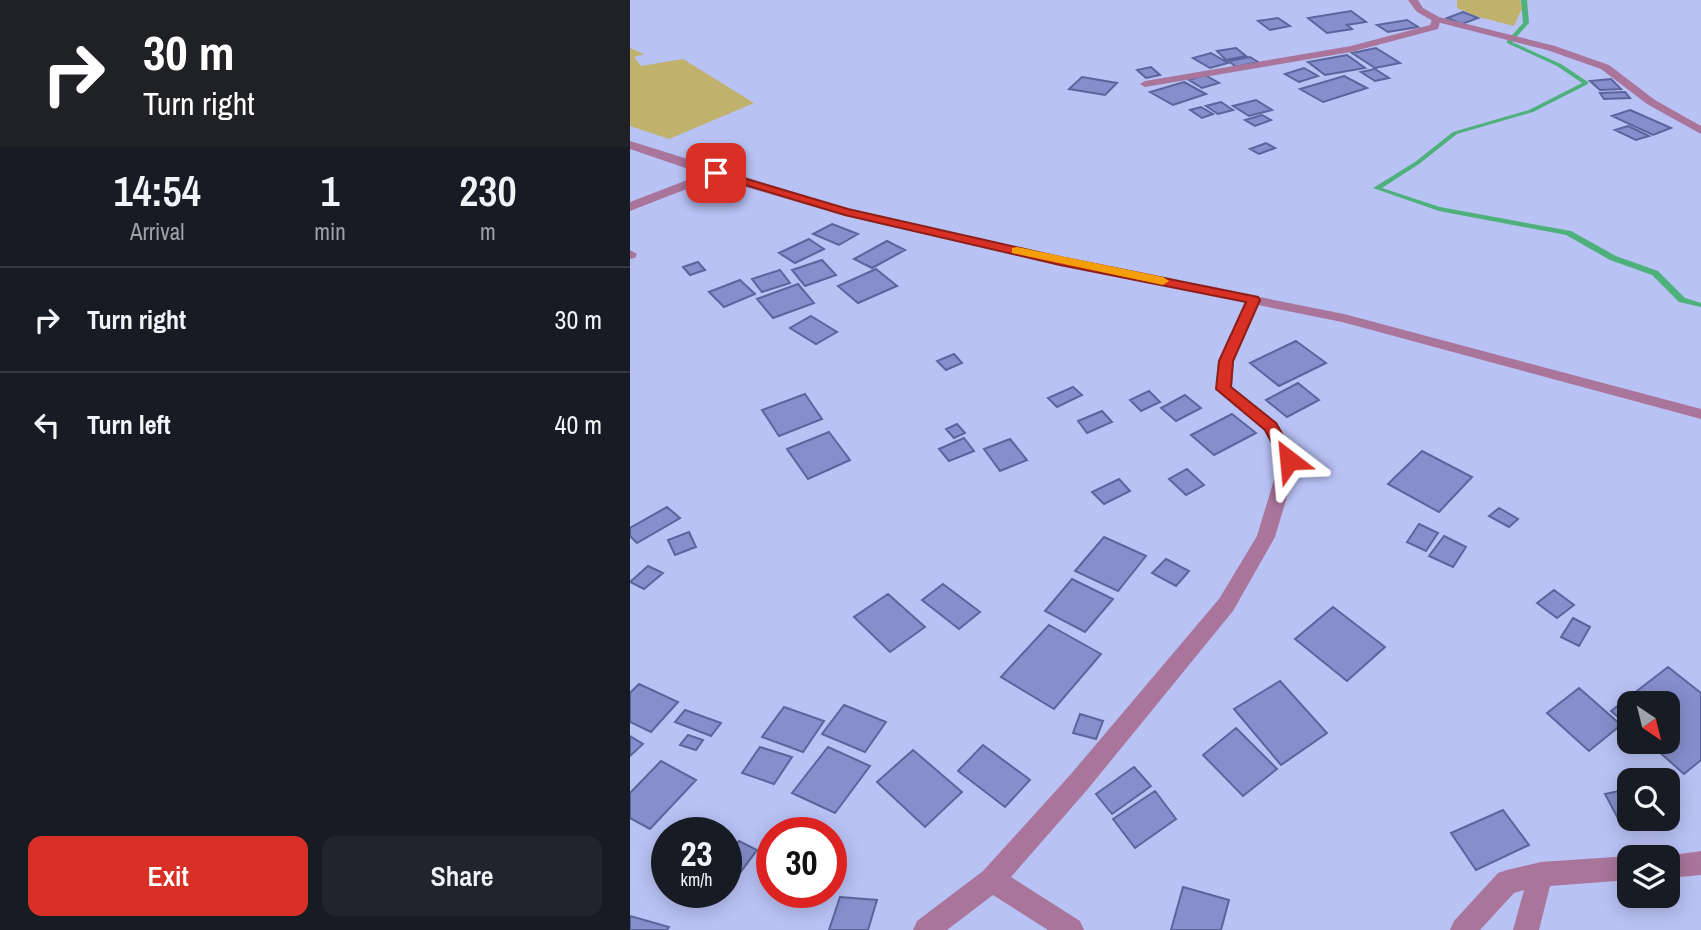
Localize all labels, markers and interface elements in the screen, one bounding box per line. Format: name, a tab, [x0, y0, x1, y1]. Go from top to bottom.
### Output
text: 30 m	[143, 19, 235, 85]
icon: right	[28, 28, 119, 119]
text: Turn right	[143, 82, 255, 125]
pin	[686, 143, 746, 203]
icon: arrive	[697, 154, 735, 192]
text: 14:54	[113, 163, 201, 219]
text: 1	[320, 163, 340, 219]
text: 230	[459, 163, 517, 219]
text: Arrival	[130, 216, 184, 247]
text: min	[314, 216, 346, 247]
text: m	[480, 216, 496, 247]
icon: right	[28, 301, 66, 339]
text: Turn right	[87, 302, 186, 337]
text: 30 m	[555, 302, 602, 337]
icon: left	[28, 406, 66, 444]
text: Turn left	[87, 407, 171, 442]
text: 40 m	[555, 407, 602, 442]
position arrow	[1252, 423, 1326, 497]
north arrow	[1617, 691, 1680, 754]
map controls	[1617, 691, 1680, 908]
button: search	[1617, 768, 1680, 831]
speed limit sign: 30	[756, 817, 847, 908]
text: 23	[681, 830, 712, 877]
button: Exit	[28, 836, 308, 916]
button: Share	[322, 836, 602, 916]
button: layers	[1617, 845, 1680, 908]
text: km/h	[681, 867, 713, 892]

